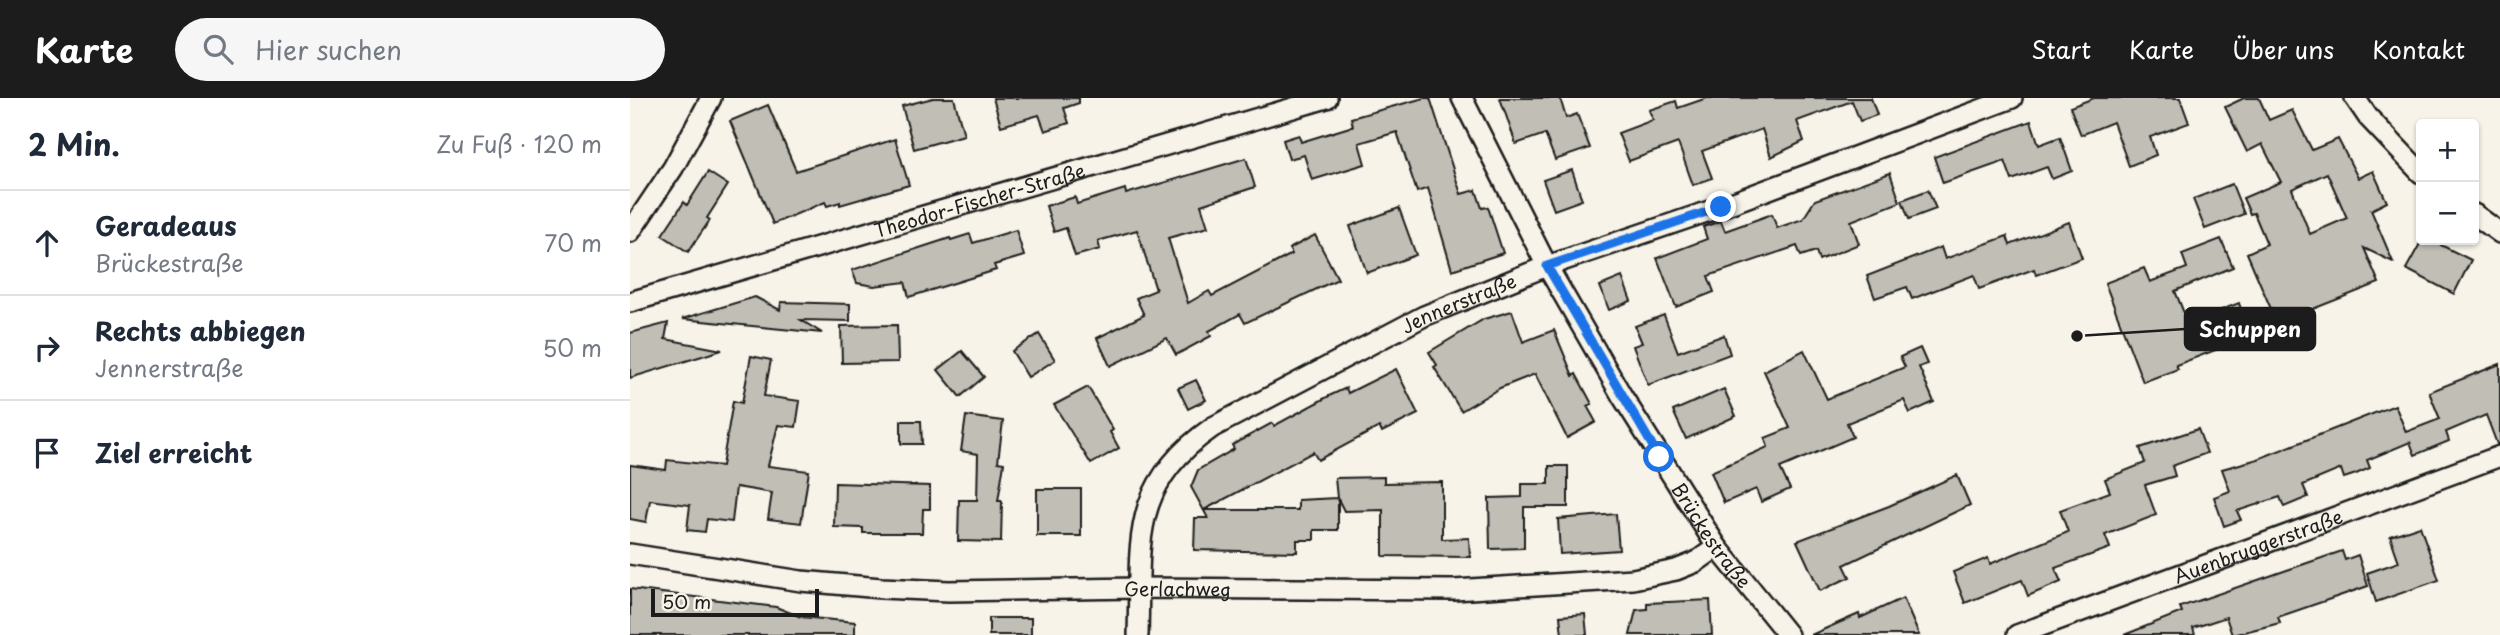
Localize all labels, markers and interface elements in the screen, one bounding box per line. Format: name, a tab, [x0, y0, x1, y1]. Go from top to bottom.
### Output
search box	[175, 18, 665, 81]
text: Karte	[35, 24, 133, 74]
icon: search	[199, 30, 237, 68]
text: Hier suchen	[255, 30, 402, 69]
text: Start	[2031, 31, 2091, 67]
text: Karte	[2129, 31, 2194, 67]
text: Über uns	[2232, 31, 2334, 67]
text: Kontakt	[2372, 31, 2465, 67]
map controls	[2416, 119, 2479, 245]
button: +	[2416, 119, 2479, 182]
text: 2 Min.	[28, 121, 120, 166]
text: Zu Fuß · 120 m	[436, 126, 602, 161]
street label: Theodor-Fischer-Straße	[870, 156, 1088, 244]
button: −	[2416, 182, 2479, 245]
route end	[1705, 191, 1736, 222]
text: Geradeaus	[95, 206, 237, 245]
icon: ahead	[28, 224, 66, 262]
text: 70 m	[544, 225, 602, 260]
text: Brückestraße	[95, 245, 243, 280]
street label: Jennerstraße	[1396, 266, 1520, 340]
callout: Schuppen	[2185, 308, 2315, 350]
text: Rechts abbiegen	[95, 311, 306, 350]
text: Schuppen	[2199, 312, 2301, 344]
icon: right	[28, 329, 66, 367]
text: 50 m	[542, 330, 602, 365]
text: Jennerstraße	[95, 350, 243, 385]
text: Ziel erreicht	[95, 433, 253, 472]
icon: arrive	[28, 434, 66, 472]
route start	[1643, 441, 1674, 472]
street label: Brückestraße	[1666, 477, 1758, 594]
street label: Auenbruggerstraße	[2170, 502, 2346, 590]
street label: Gerlachweg	[1124, 574, 1231, 603]
scale bar	[651, 586, 819, 618]
text: 50 m	[662, 587, 711, 615]

